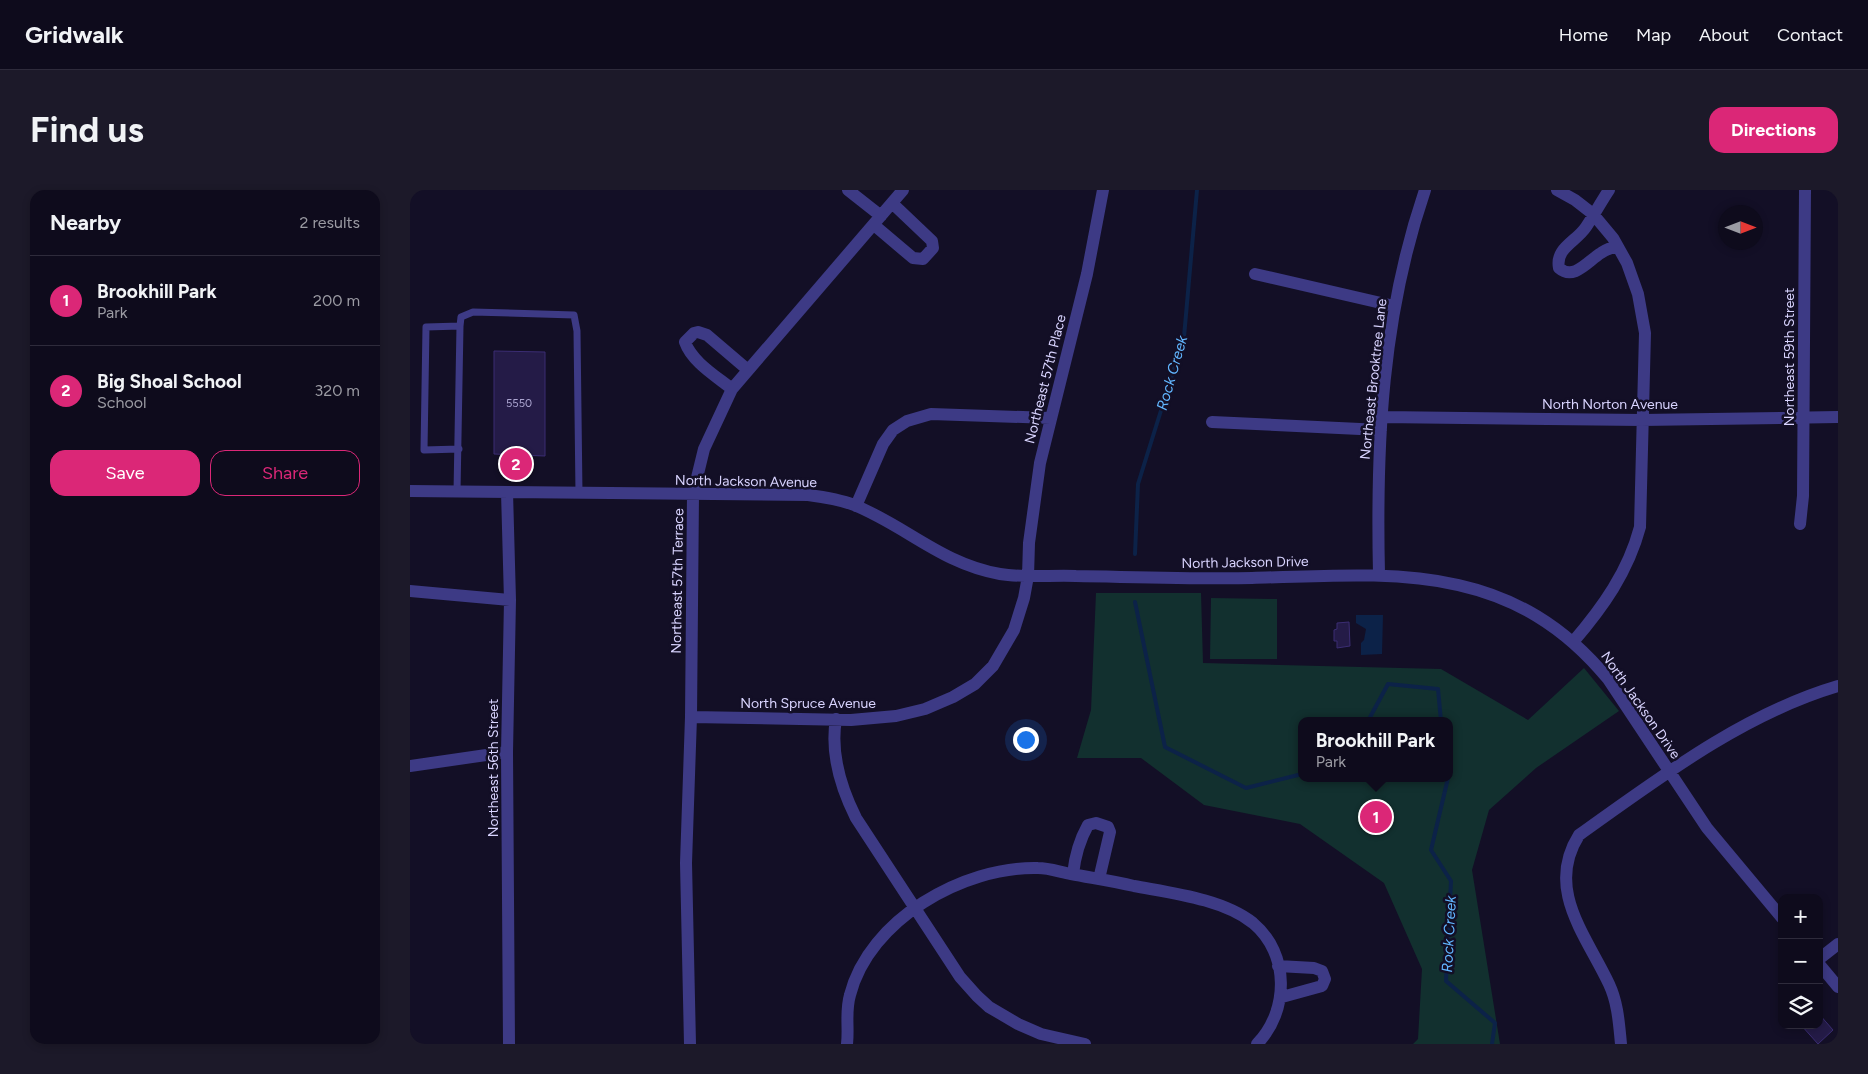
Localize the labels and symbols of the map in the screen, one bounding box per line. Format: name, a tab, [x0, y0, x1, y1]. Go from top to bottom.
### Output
north arrow	[1718, 205, 1763, 250]
street label: Northeast 59th Street	[1781, 288, 1798, 426]
street label: Northeast Brooktree Lane	[1357, 297, 1390, 460]
street label: Northeast 57th Place	[1021, 312, 1070, 445]
water label: Rock Creek	[1153, 333, 1191, 412]
street label: North Norton Avenue	[1542, 396, 1678, 413]
house number: 5550	[506, 397, 532, 410]
pin: 2	[500, 445, 532, 483]
street label: North Jackson Avenue	[675, 472, 818, 491]
street label: Northeast 57th Terrace	[668, 508, 687, 654]
street label: North Jackson Drive	[1181, 553, 1309, 572]
street label: North Jackson Drive	[1597, 648, 1684, 763]
street label: North Spruce Avenue	[740, 695, 876, 712]
street label: Northeast 56th Street	[485, 699, 502, 837]
your location	[1013, 727, 1039, 753]
pin: 1	[1360, 798, 1392, 836]
water label: Rock Creek	[1438, 894, 1460, 973]

